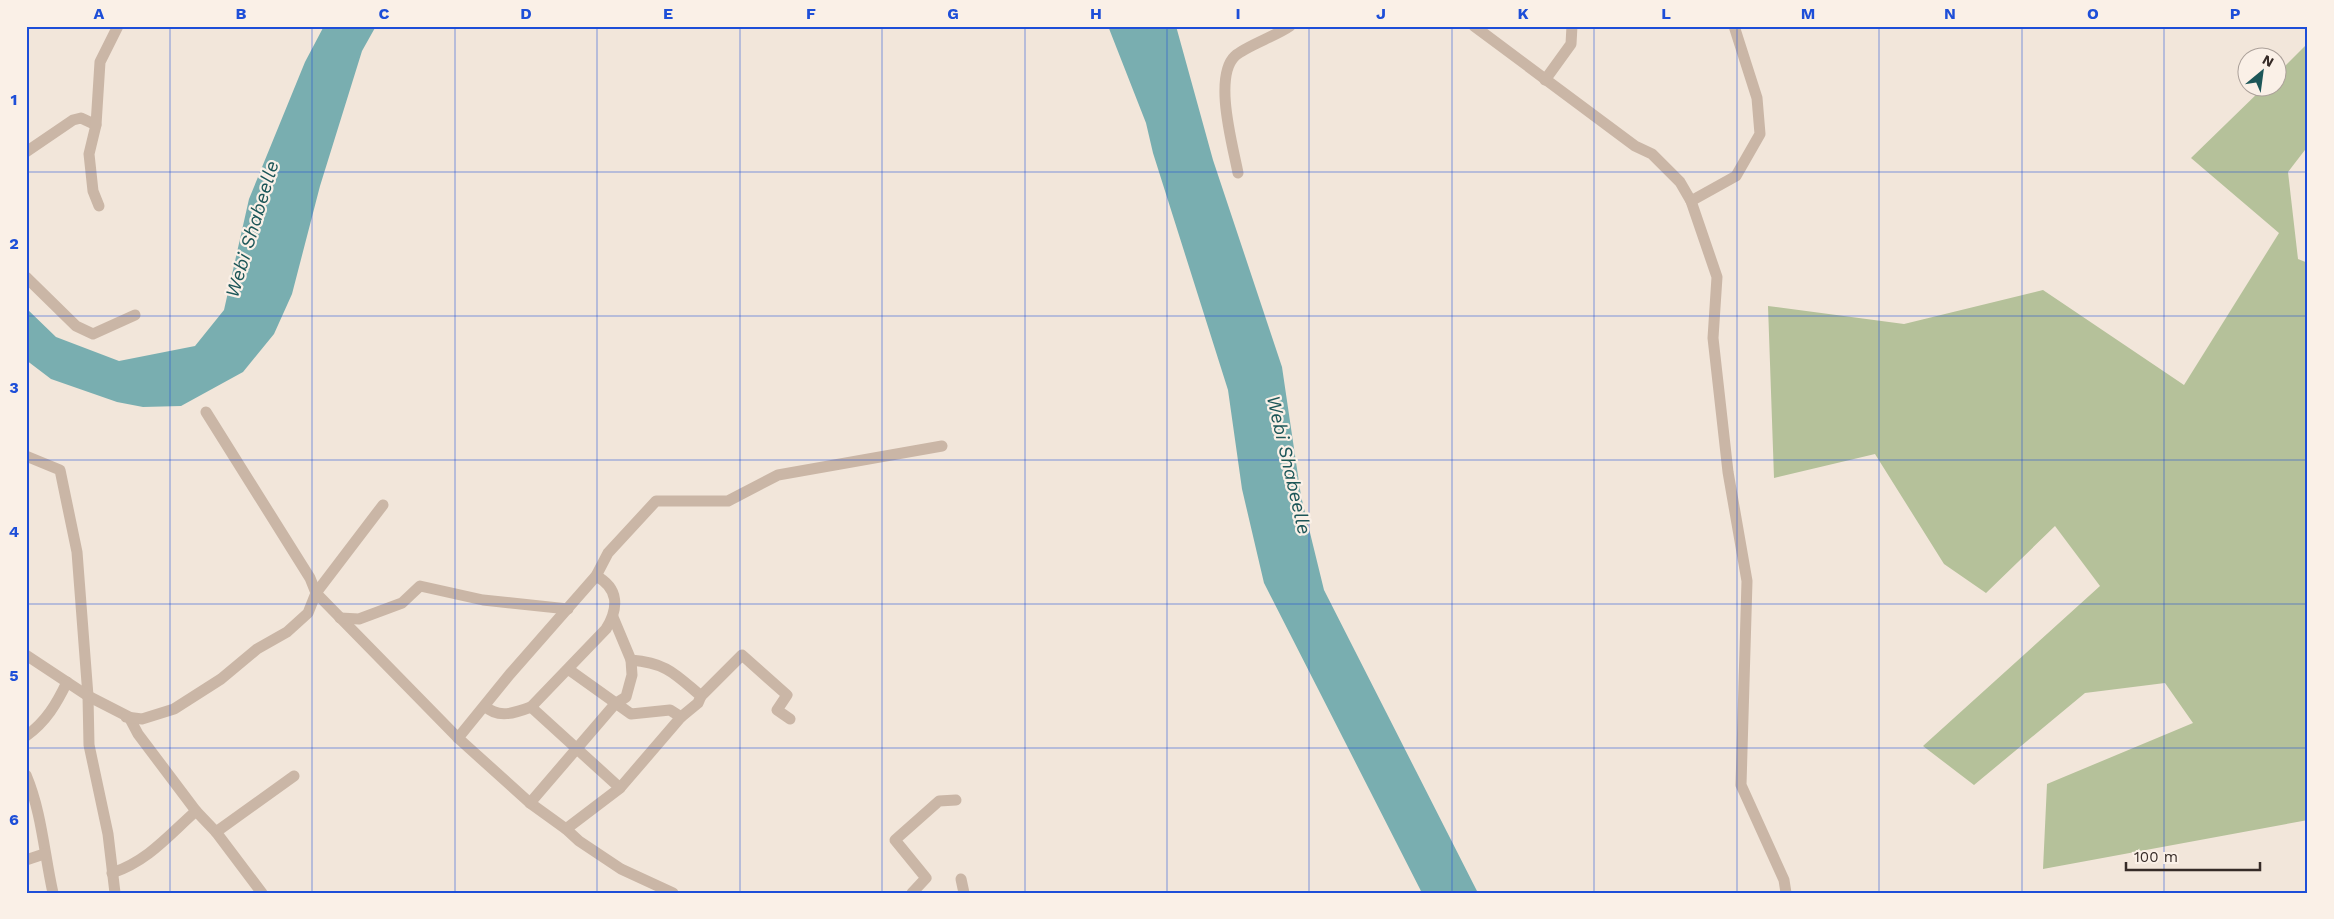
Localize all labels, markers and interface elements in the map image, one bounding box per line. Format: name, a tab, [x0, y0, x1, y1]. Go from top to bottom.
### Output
text: A	[94, 4, 105, 23]
text: B	[236, 4, 247, 23]
text: C	[379, 4, 390, 23]
text: D	[520, 4, 532, 23]
text: E	[663, 4, 673, 23]
text: F	[806, 4, 816, 23]
text: G	[947, 4, 959, 23]
text: H	[1090, 4, 1102, 23]
text: I	[1235, 4, 1241, 23]
text: J	[1376, 4, 1386, 23]
text: K	[1517, 4, 1529, 23]
text: L	[1661, 4, 1671, 23]
text: M	[1801, 4, 1815, 23]
text: N	[1944, 4, 1956, 23]
text: O	[2087, 4, 2099, 23]
text: P	[2230, 4, 2241, 23]
north arrow	[2236, 48, 2286, 98]
text: N	[2260, 51, 2277, 70]
text: 1	[11, 90, 17, 109]
water label: Webi Shabeelle	[220, 158, 284, 300]
text: 2	[9, 234, 19, 253]
text: 3	[9, 378, 19, 397]
water label: Webi Shabeelle	[1262, 393, 1316, 537]
text: 4	[9, 522, 19, 541]
text: 5	[9, 666, 19, 685]
text: 6	[9, 810, 19, 829]
scale bar	[2126, 839, 2260, 871]
text: 100 m	[2134, 848, 2178, 866]

